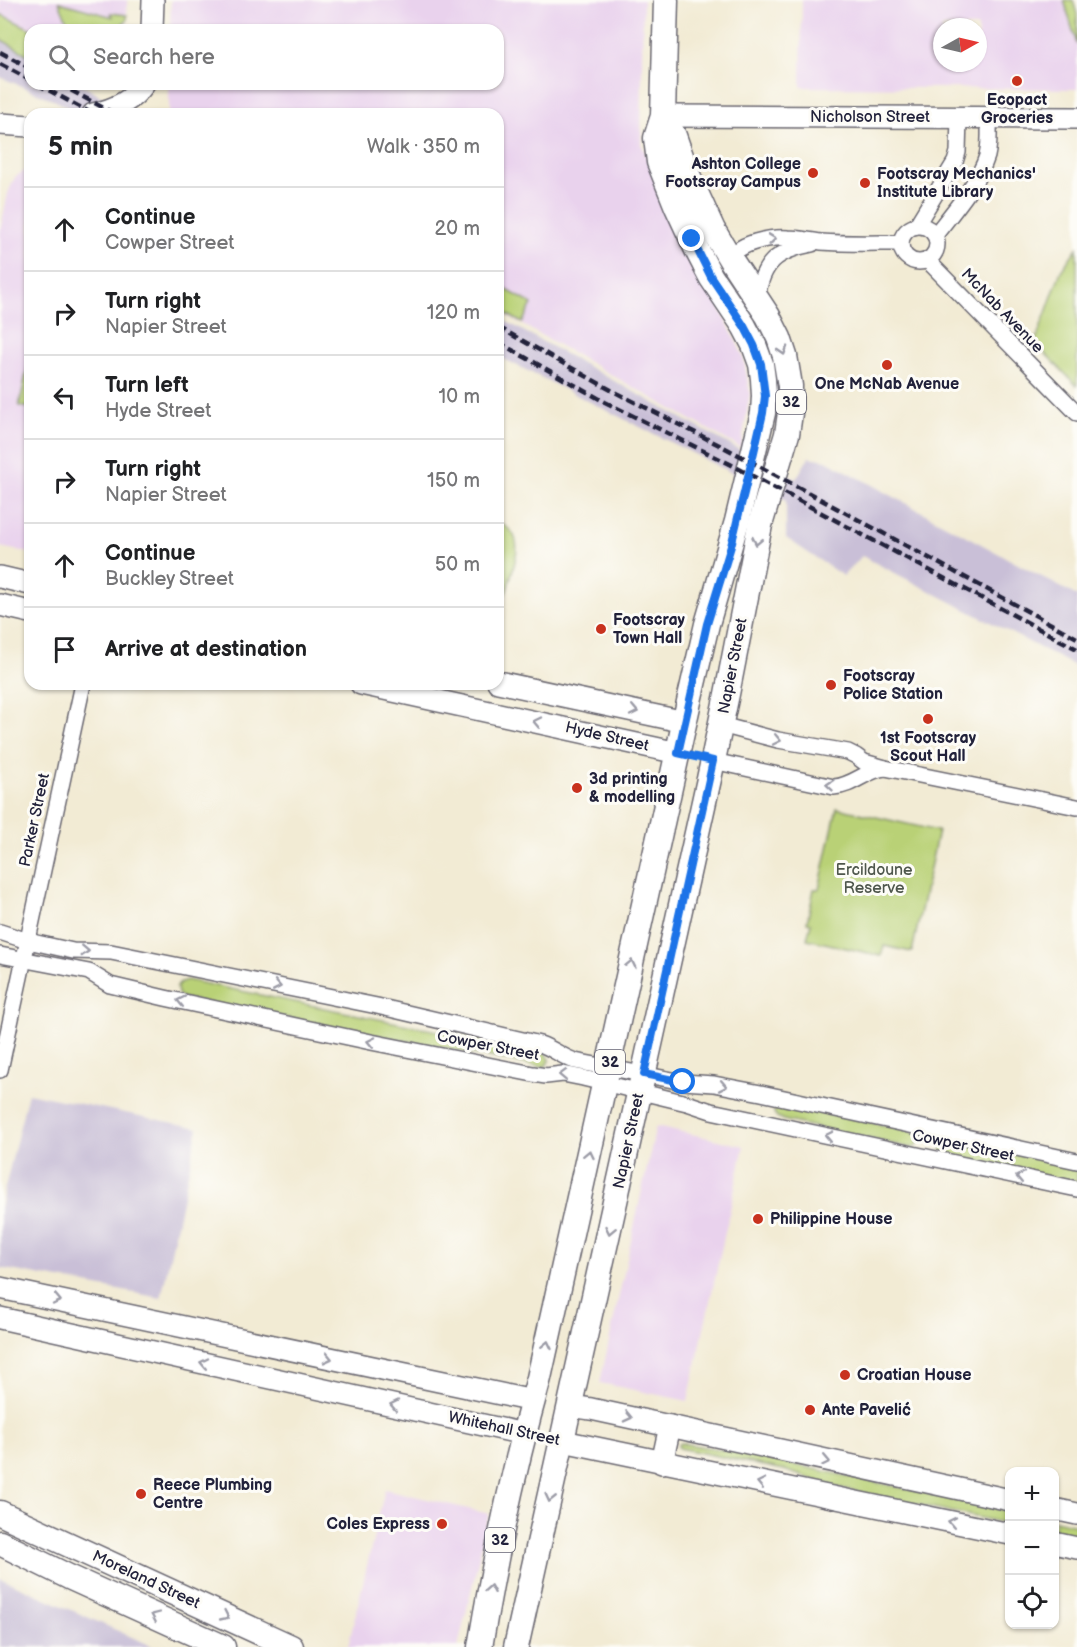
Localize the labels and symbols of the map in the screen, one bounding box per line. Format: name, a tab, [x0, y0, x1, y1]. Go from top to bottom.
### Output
north arrow	[933, 18, 987, 72]
marker: Ecopact Groceries	[1010, 74, 1024, 88]
place label: Ecopact Groceries	[981, 91, 1053, 128]
street label: Nicholson Street	[810, 108, 930, 127]
place label: Ashton College Footscray Campus	[665, 155, 801, 192]
place label: Footscray Mechanics' Institute Library	[877, 165, 1036, 202]
marker: Ashton College Footscray Campus	[806, 166, 820, 180]
marker: Footscray Mechanics' Institute Library	[858, 176, 872, 190]
route end	[678, 225, 704, 251]
one-way arrow	[767, 233, 777, 246]
street label: McNab Avenue	[957, 265, 1048, 358]
one-way arrow	[776, 345, 788, 356]
marker: One McNab Avenue	[880, 358, 894, 372]
place label: One McNab Avenue	[815, 375, 959, 394]
road number: 32	[776, 390, 806, 414]
one-way arrow	[751, 536, 764, 546]
place label: Footscray Town Hall	[613, 611, 686, 648]
street label: Napier Street	[714, 616, 752, 716]
marker: Footscray Town Hall	[594, 622, 608, 636]
place label: Footscray Police Station	[843, 667, 943, 704]
marker: Footscray Police Station	[824, 678, 838, 692]
one-way arrow	[628, 704, 638, 717]
marker: 1st Footscray Scout Hall	[921, 712, 935, 726]
one-way arrow	[533, 716, 543, 729]
street label: Hyde Street	[563, 718, 651, 756]
place label: 1st Footscray Scout Hall	[880, 729, 977, 766]
one-way arrow	[772, 733, 782, 746]
place label: 3d printing & modelling	[589, 770, 675, 807]
street label: Parker Street	[16, 771, 54, 868]
one-way arrow	[826, 779, 835, 792]
marker: 3d printing & modelling	[570, 781, 584, 795]
park label: Ercildoune Reserve	[835, 861, 913, 898]
one-way arrow	[81, 945, 90, 958]
one-way arrow	[624, 959, 637, 969]
one-way arrow	[271, 979, 281, 992]
one-way arrow	[176, 996, 186, 1009]
street label: Cowper Street	[435, 1027, 541, 1065]
one-way arrow	[367, 1036, 377, 1049]
road number: 32	[595, 1050, 625, 1074]
route start	[669, 1068, 695, 1094]
one-way arrow	[558, 1069, 567, 1082]
one-way arrow	[717, 1079, 727, 1092]
street label: Napier Street	[610, 1091, 648, 1191]
street label: Cowper Street	[910, 1126, 1016, 1166]
one-way arrow	[824, 1130, 834, 1143]
one-way arrow	[582, 1149, 595, 1159]
one-way arrow	[1015, 1171, 1025, 1184]
place label: Philippine House	[770, 1210, 892, 1229]
marker: Philippine House	[751, 1212, 765, 1226]
one-way arrow	[604, 1225, 617, 1235]
one-way arrow	[52, 1293, 62, 1306]
one-way arrow	[540, 1340, 553, 1350]
one-way arrow	[323, 1351, 333, 1364]
one-way arrow	[199, 1357, 209, 1370]
place label: Croatian House	[857, 1366, 971, 1385]
marker: Croatian House	[838, 1368, 852, 1382]
one-way arrow	[390, 1399, 400, 1412]
place label: Ante Pavelić	[821, 1401, 911, 1420]
marker: Ante Pavelić	[803, 1403, 817, 1417]
street label: Whitehall Street	[447, 1408, 562, 1450]
one-way arrow	[623, 1410, 633, 1423]
one-way arrow	[821, 1453, 831, 1466]
place label: Reece Plumbing Centre	[153, 1476, 272, 1513]
one-way arrow	[756, 1477, 766, 1490]
marker: Reece Plumbing Centre	[134, 1487, 148, 1501]
one-way arrow	[544, 1493, 557, 1503]
place label: Coles Express	[327, 1515, 430, 1534]
one-way arrow	[947, 1516, 957, 1529]
marker: Coles Express	[435, 1517, 449, 1531]
road number: 32	[485, 1528, 515, 1552]
street label: Moreland Street	[89, 1547, 203, 1613]
one-way arrow	[483, 1585, 496, 1595]
one-way arrow	[219, 1609, 230, 1621]
one-way arrow	[150, 1611, 161, 1623]

